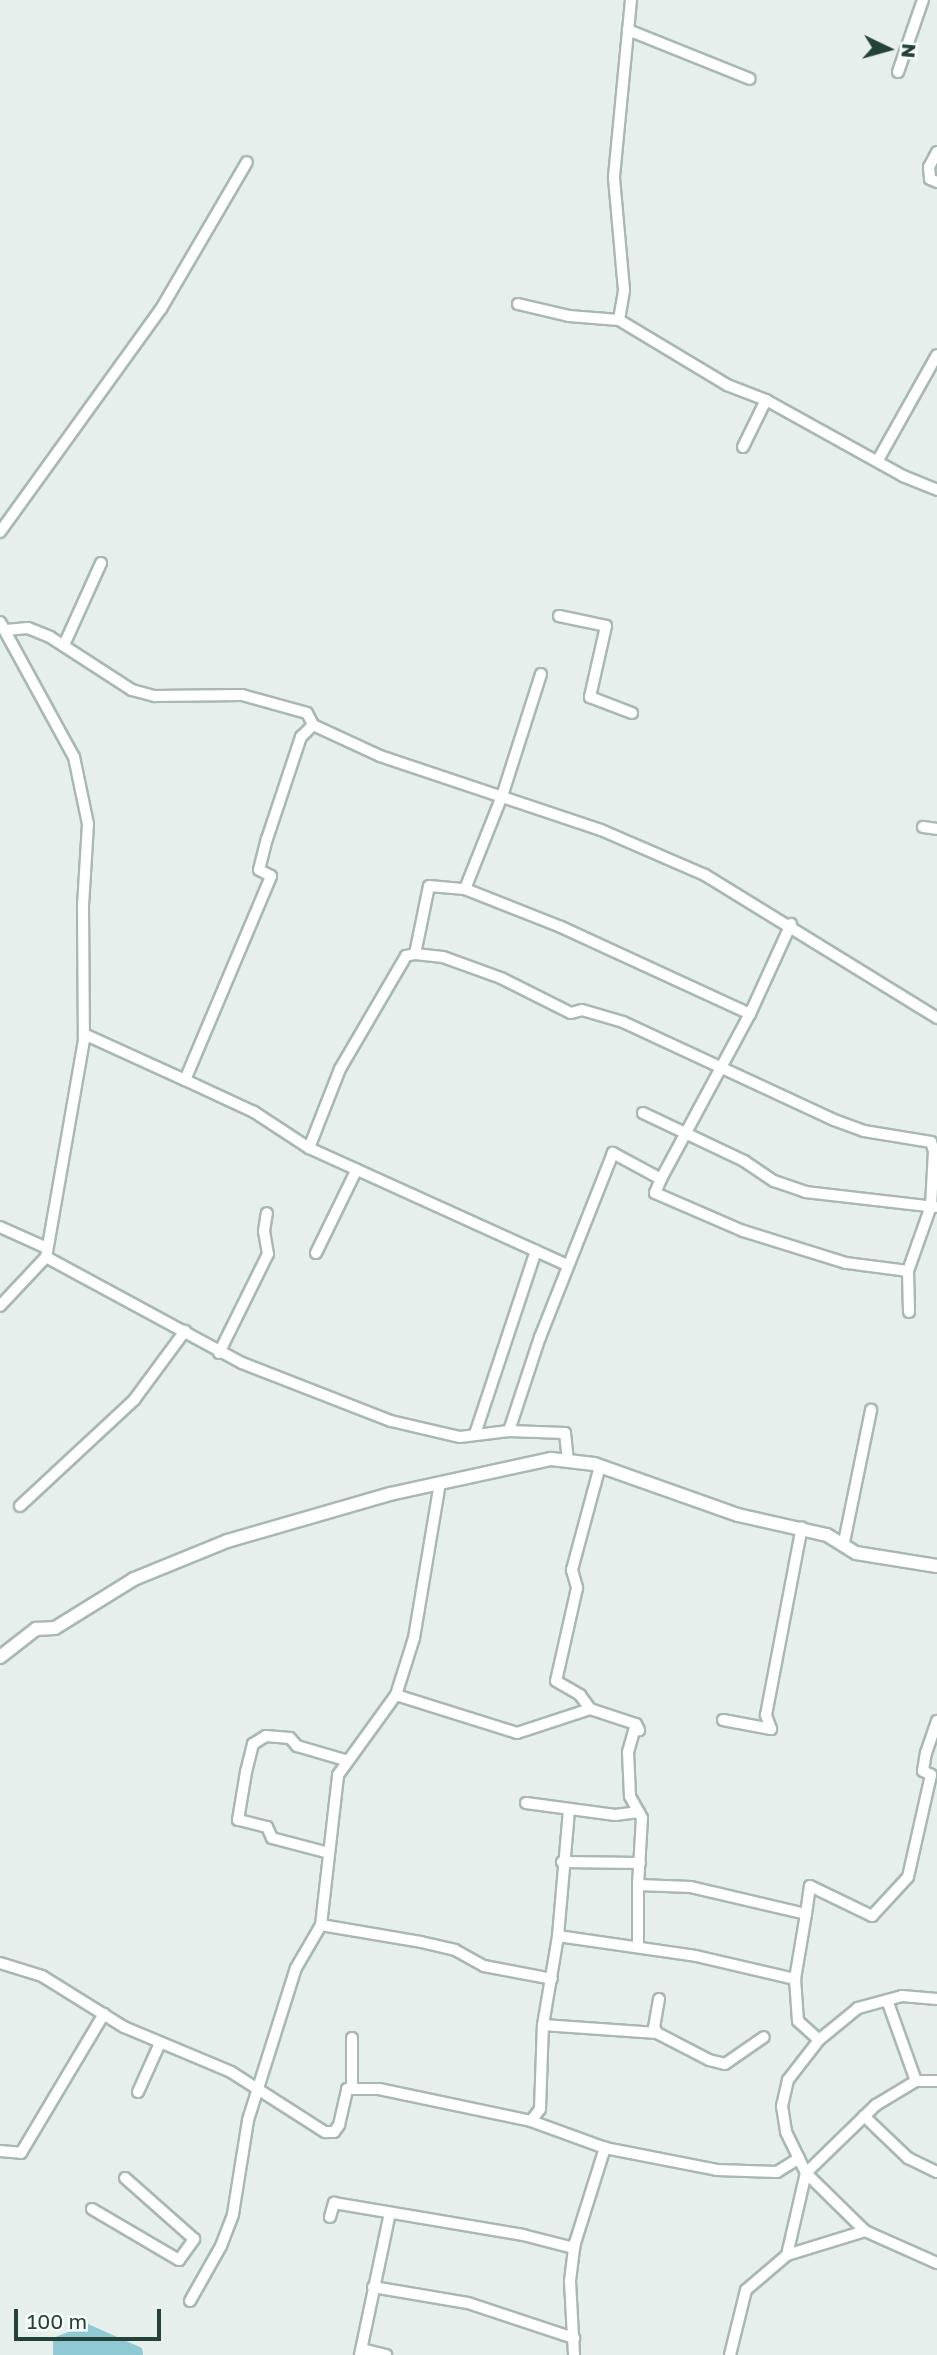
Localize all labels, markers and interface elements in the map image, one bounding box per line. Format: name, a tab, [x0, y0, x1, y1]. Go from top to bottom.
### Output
north arrow	[853, 14, 923, 84]
text: N	[897, 43, 922, 59]
scale bar	[18, 2296, 164, 2340]
text: 100 m	[27, 2308, 87, 2334]

